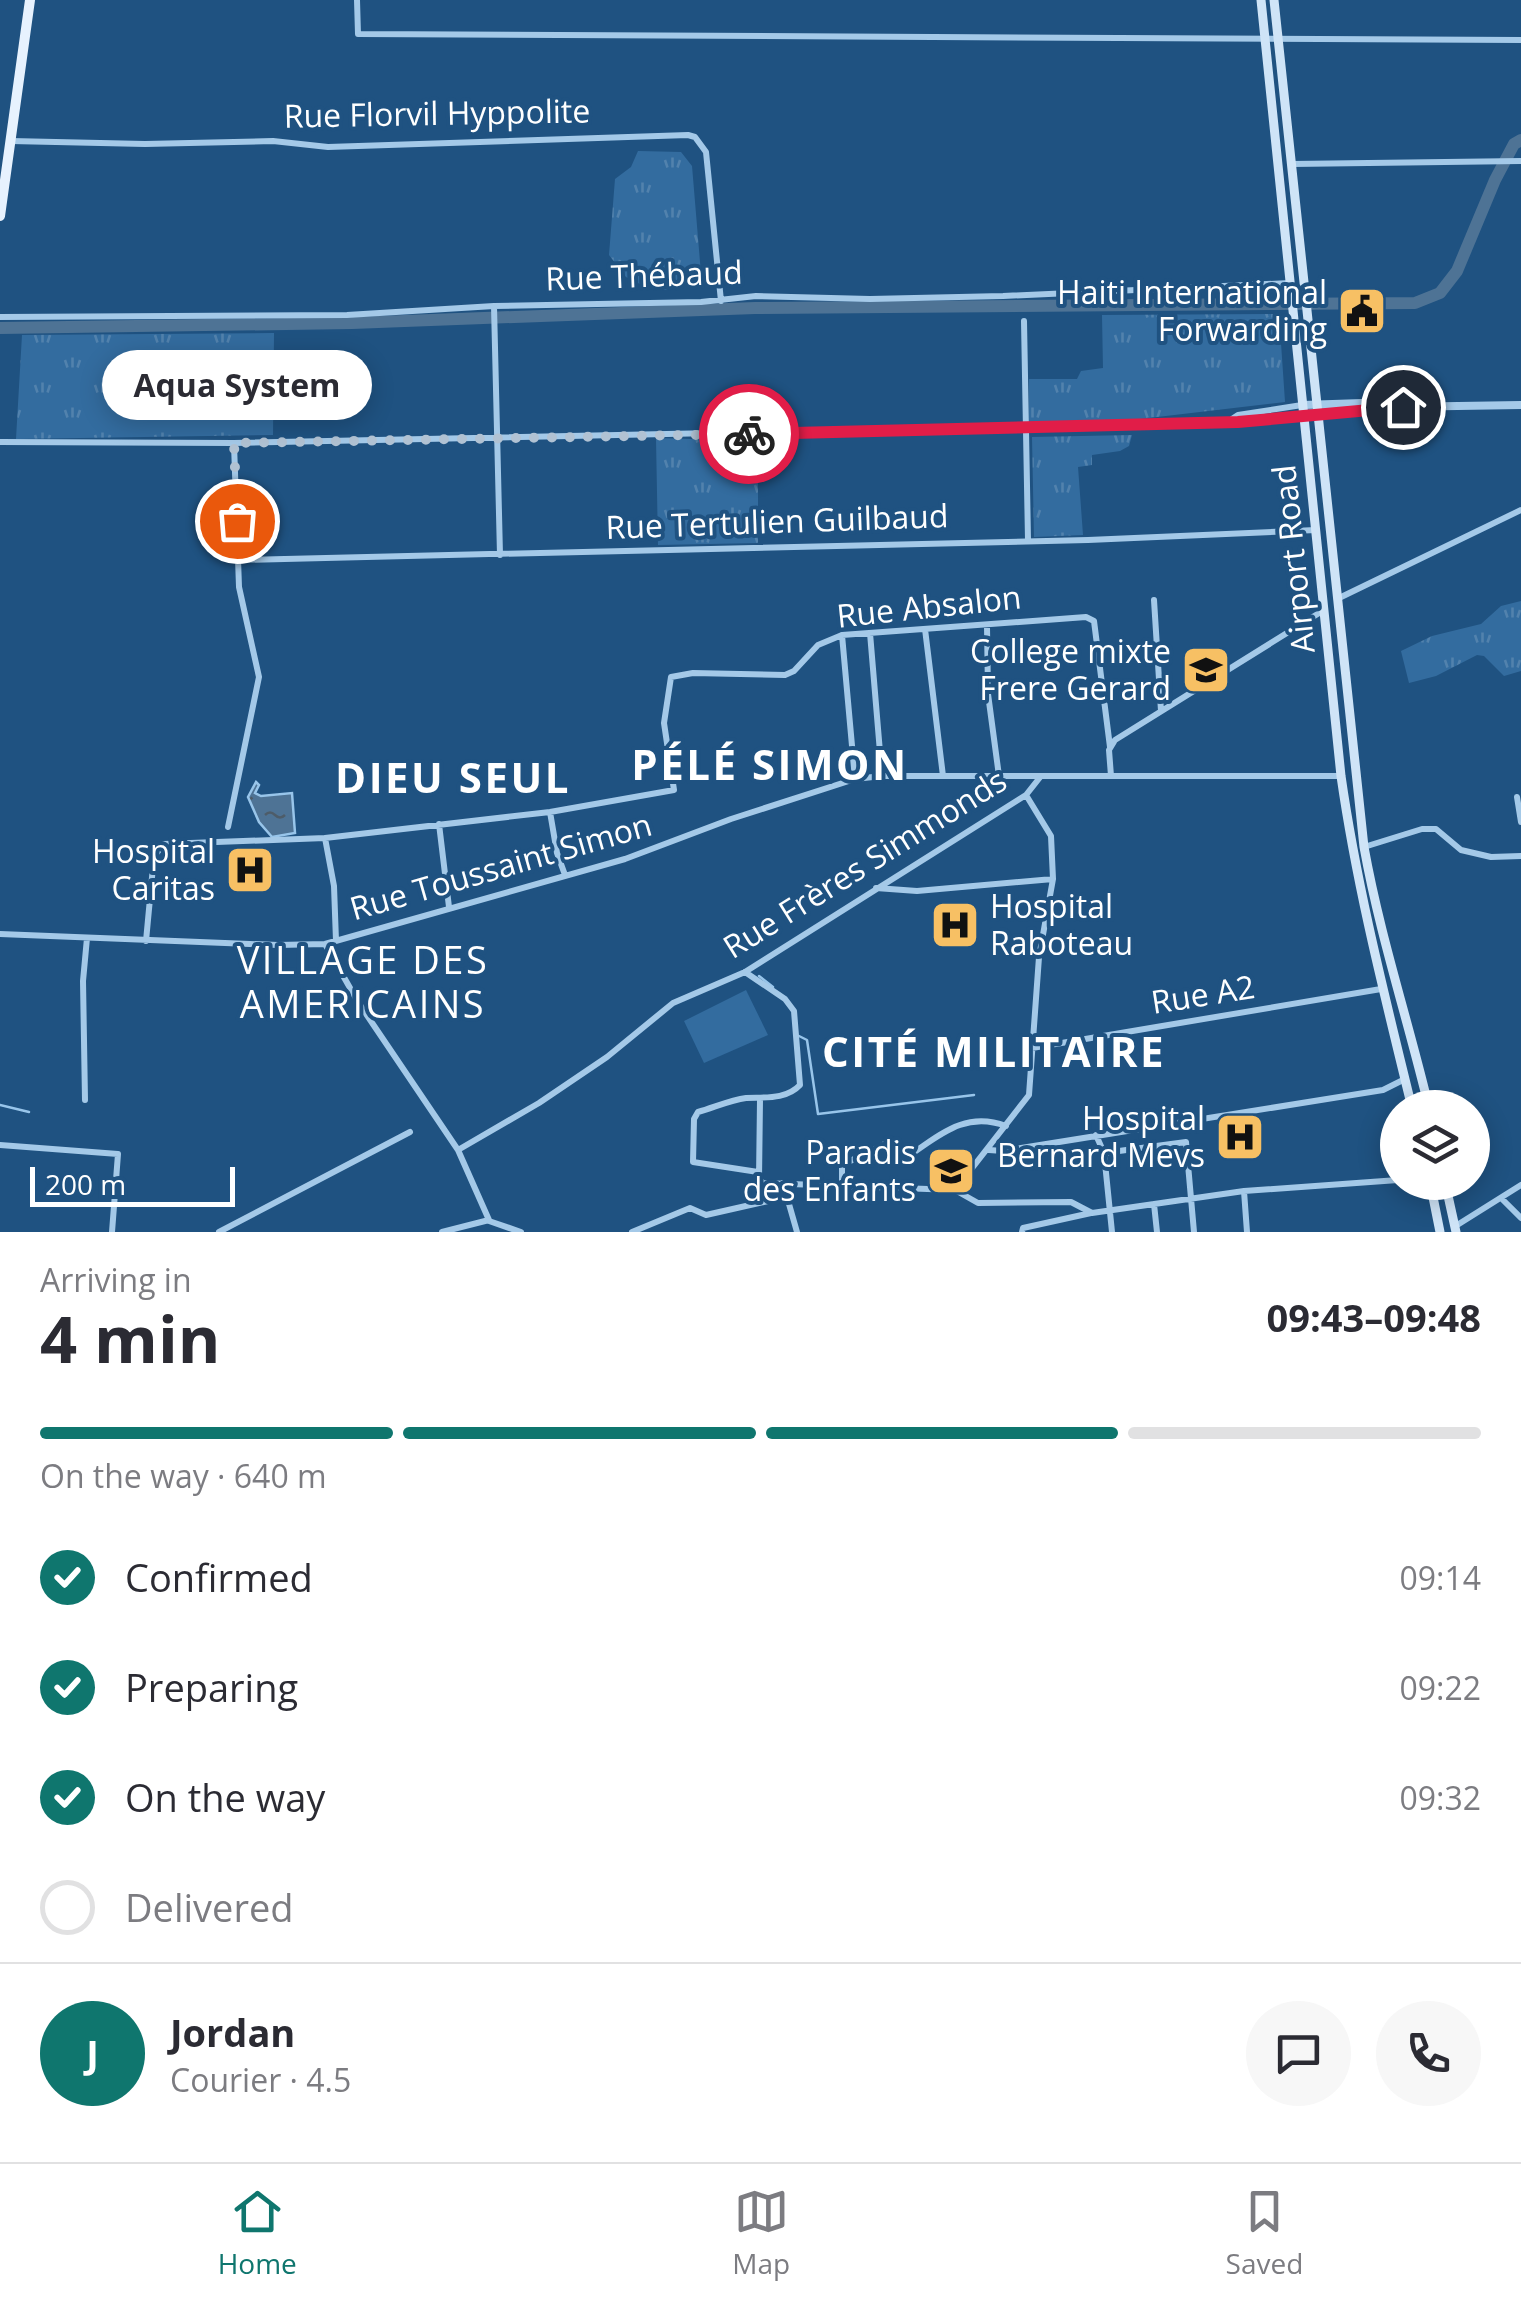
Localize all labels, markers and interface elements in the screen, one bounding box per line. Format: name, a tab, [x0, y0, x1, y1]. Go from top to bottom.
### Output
street label: Rue Florvil Hyppolite	[283, 88, 591, 137]
street label: Rue Thébaud	[545, 250, 743, 299]
place label: Haiti International Forwarding	[1057, 270, 1327, 350]
public building icon: Haiti International Forwarding	[1336, 285, 1388, 337]
callout: Aqua System	[102, 351, 372, 421]
text: Aqua System	[134, 363, 340, 406]
pin	[1361, 365, 1446, 450]
icon: home	[1376, 380, 1431, 435]
courier	[699, 384, 799, 484]
icon: bike	[722, 407, 777, 462]
street label: Airport Road	[1261, 463, 1324, 656]
pin	[195, 479, 280, 564]
street label: Rue Tertulien Guilbaud	[605, 493, 949, 548]
icon: bag	[210, 494, 265, 549]
street label: Rue Absalon	[834, 574, 1023, 637]
place label: College mixte Frere Gerard	[970, 629, 1171, 709]
school or university icon: College mixte Frere Gerard	[1180, 644, 1232, 696]
district label: PÉLÉ SIMON	[631, 735, 909, 792]
district label: DIEU SEUL	[335, 748, 571, 805]
street label: Rue Frères Simmonds	[714, 758, 1014, 967]
street label: Rue Toussaint Simon	[345, 802, 656, 929]
place label: Hospital Caritas	[92, 829, 215, 909]
hospital icon: Hospital Caritas	[224, 844, 276, 896]
place label: Hospital Raboteau	[990, 884, 1133, 964]
hospital icon: Hospital Raboteau	[929, 899, 981, 951]
district label: VILLAGE DES AMERICAINS	[237, 933, 489, 1029]
street label: Rue A2	[1148, 964, 1258, 1023]
district label: CITÉ MILITAIRE	[822, 1022, 1166, 1079]
map controls	[1380, 1090, 1490, 1200]
button: layers	[1380, 1090, 1490, 1200]
place label: Hospital Bernard Mevs	[997, 1096, 1205, 1176]
hospital icon: Hospital Bernard Mevs	[1214, 1111, 1266, 1163]
place label: Paradis des Enfants	[743, 1130, 916, 1210]
school or university icon: Paradis des Enfants	[925, 1145, 977, 1197]
scale bar	[30, 1162, 235, 1206]
text: 200 m	[45, 1165, 126, 1203]
text: Arriving in	[40, 1258, 192, 1301]
text: 09:43–09:48	[1267, 1291, 1481, 1343]
text: 4 min	[40, 1294, 220, 1382]
text: On the way · 640 m	[40, 1454, 327, 1497]
icon: check	[40, 1550, 95, 1605]
text: Confirmed	[125, 1551, 313, 1603]
text: 09:14	[1399, 1556, 1481, 1599]
icon: check	[40, 1660, 95, 1715]
text: Preparing	[125, 1661, 298, 1713]
text: 09:22	[1399, 1666, 1481, 1709]
icon: check	[40, 1770, 95, 1825]
text: On the way	[125, 1771, 325, 1823]
text: 09:32	[1399, 1776, 1481, 1819]
text: Delivered	[125, 1881, 294, 1933]
button: chat	[1246, 2001, 1351, 2106]
button: phone	[1376, 2001, 1481, 2106]
text: Jordan	[170, 2006, 295, 2058]
text: J	[86, 2027, 99, 2079]
text: Courier · 4.5	[170, 2058, 351, 2101]
tab: Home	[218, 2184, 297, 2282]
tab: Map	[732, 2184, 790, 2282]
tab: Saved	[1226, 2184, 1303, 2282]

